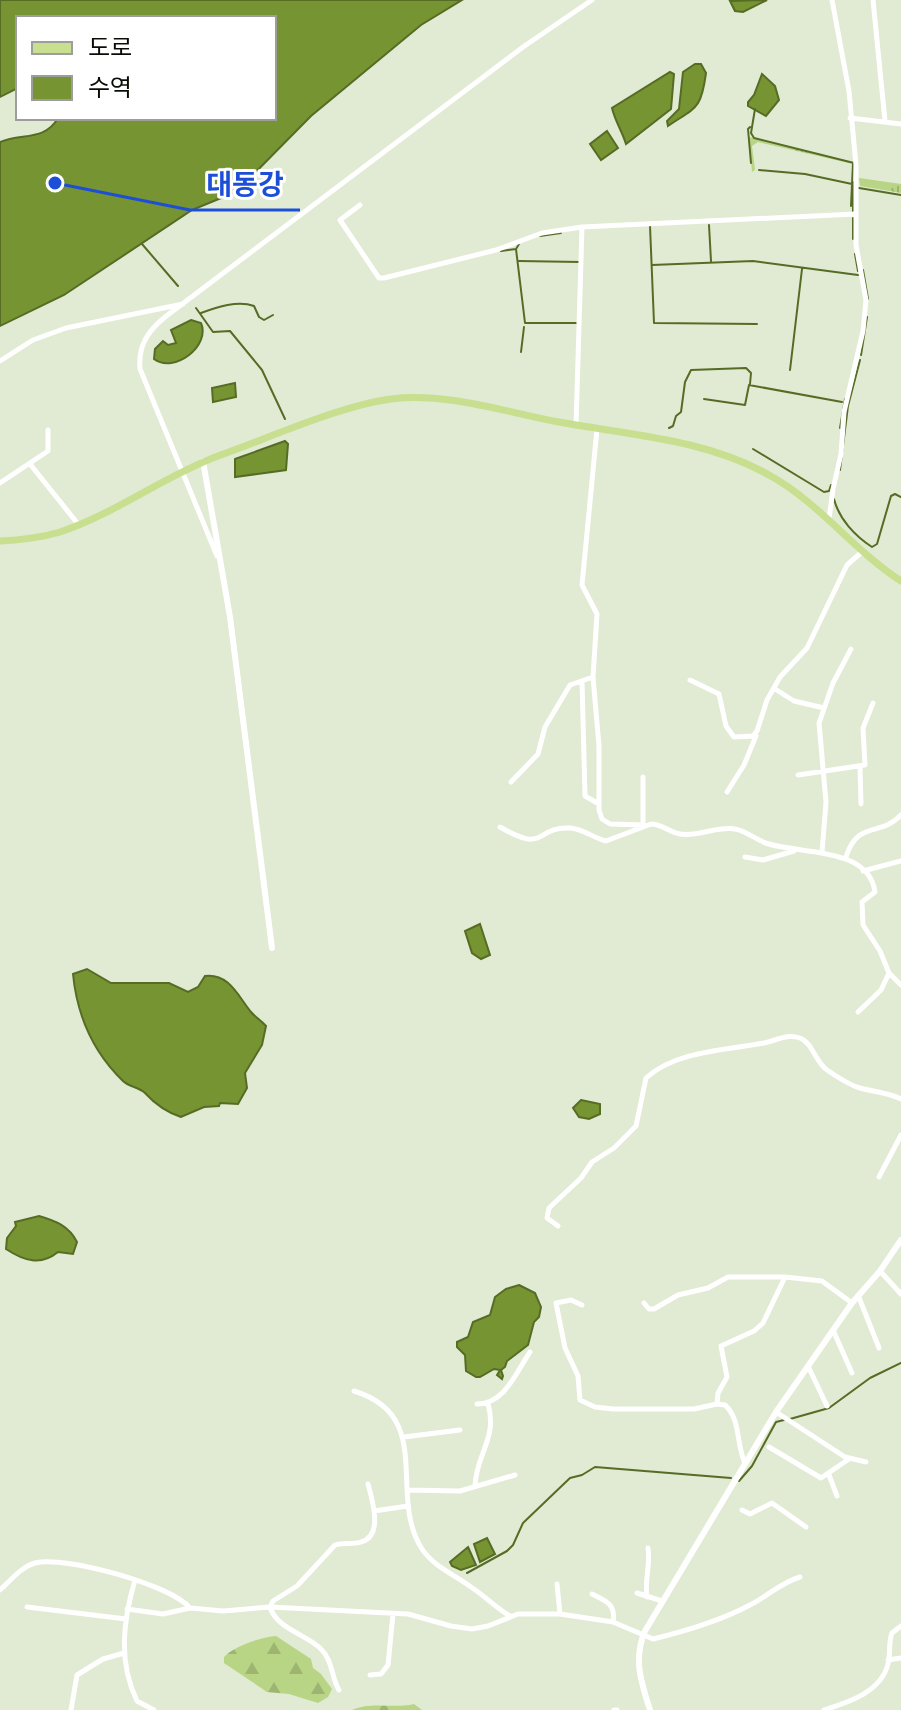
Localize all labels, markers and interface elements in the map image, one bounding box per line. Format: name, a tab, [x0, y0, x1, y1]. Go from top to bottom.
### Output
legend	[16, 16, 276, 120]
text: 도로	[88, 32, 132, 63]
text: 수역	[88, 72, 132, 103]
callout: 대동강	[190, 158, 300, 210]
text: 대동강	[206, 166, 284, 202]

